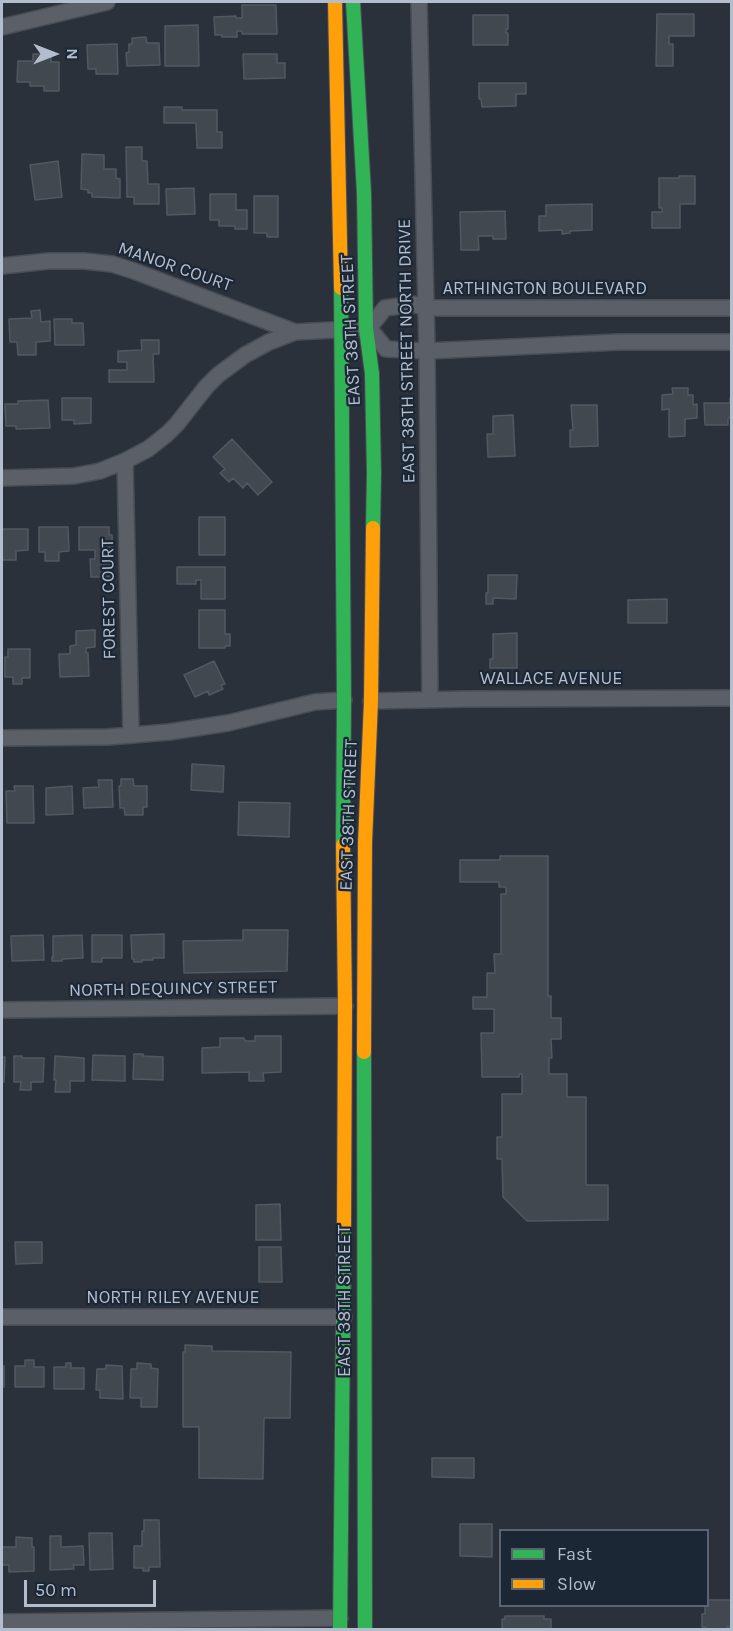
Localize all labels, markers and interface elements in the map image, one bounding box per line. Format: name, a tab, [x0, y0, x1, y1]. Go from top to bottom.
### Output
north arrow	[24, 24, 84, 84]
text: N	[63, 48, 82, 60]
street label: EAST 38TH STREET NORTH DRIVE	[394, 219, 420, 483]
street label: MANOR COURT	[115, 237, 235, 297]
street label: EAST 38TH STREET	[336, 254, 366, 406]
street label: ARTHINGTON BOULEVARD	[443, 278, 647, 300]
street label: FOREST COURT	[97, 538, 121, 660]
street label: WALLACE AVENUE	[480, 668, 622, 690]
street label: EAST 38TH STREET	[336, 739, 362, 891]
street label: NORTH DEQUINCY STREET	[69, 976, 277, 1002]
street label: EAST 38TH STREET	[334, 1225, 356, 1377]
street label: NORTH RILEY AVENUE	[86, 1287, 260, 1309]
legend	[499, 1529, 709, 1607]
text: Fast	[557, 1543, 592, 1565]
scale bar	[27, 1568, 159, 1606]
text: Slow	[557, 1573, 596, 1595]
text: 50 m	[35, 1579, 77, 1601]

